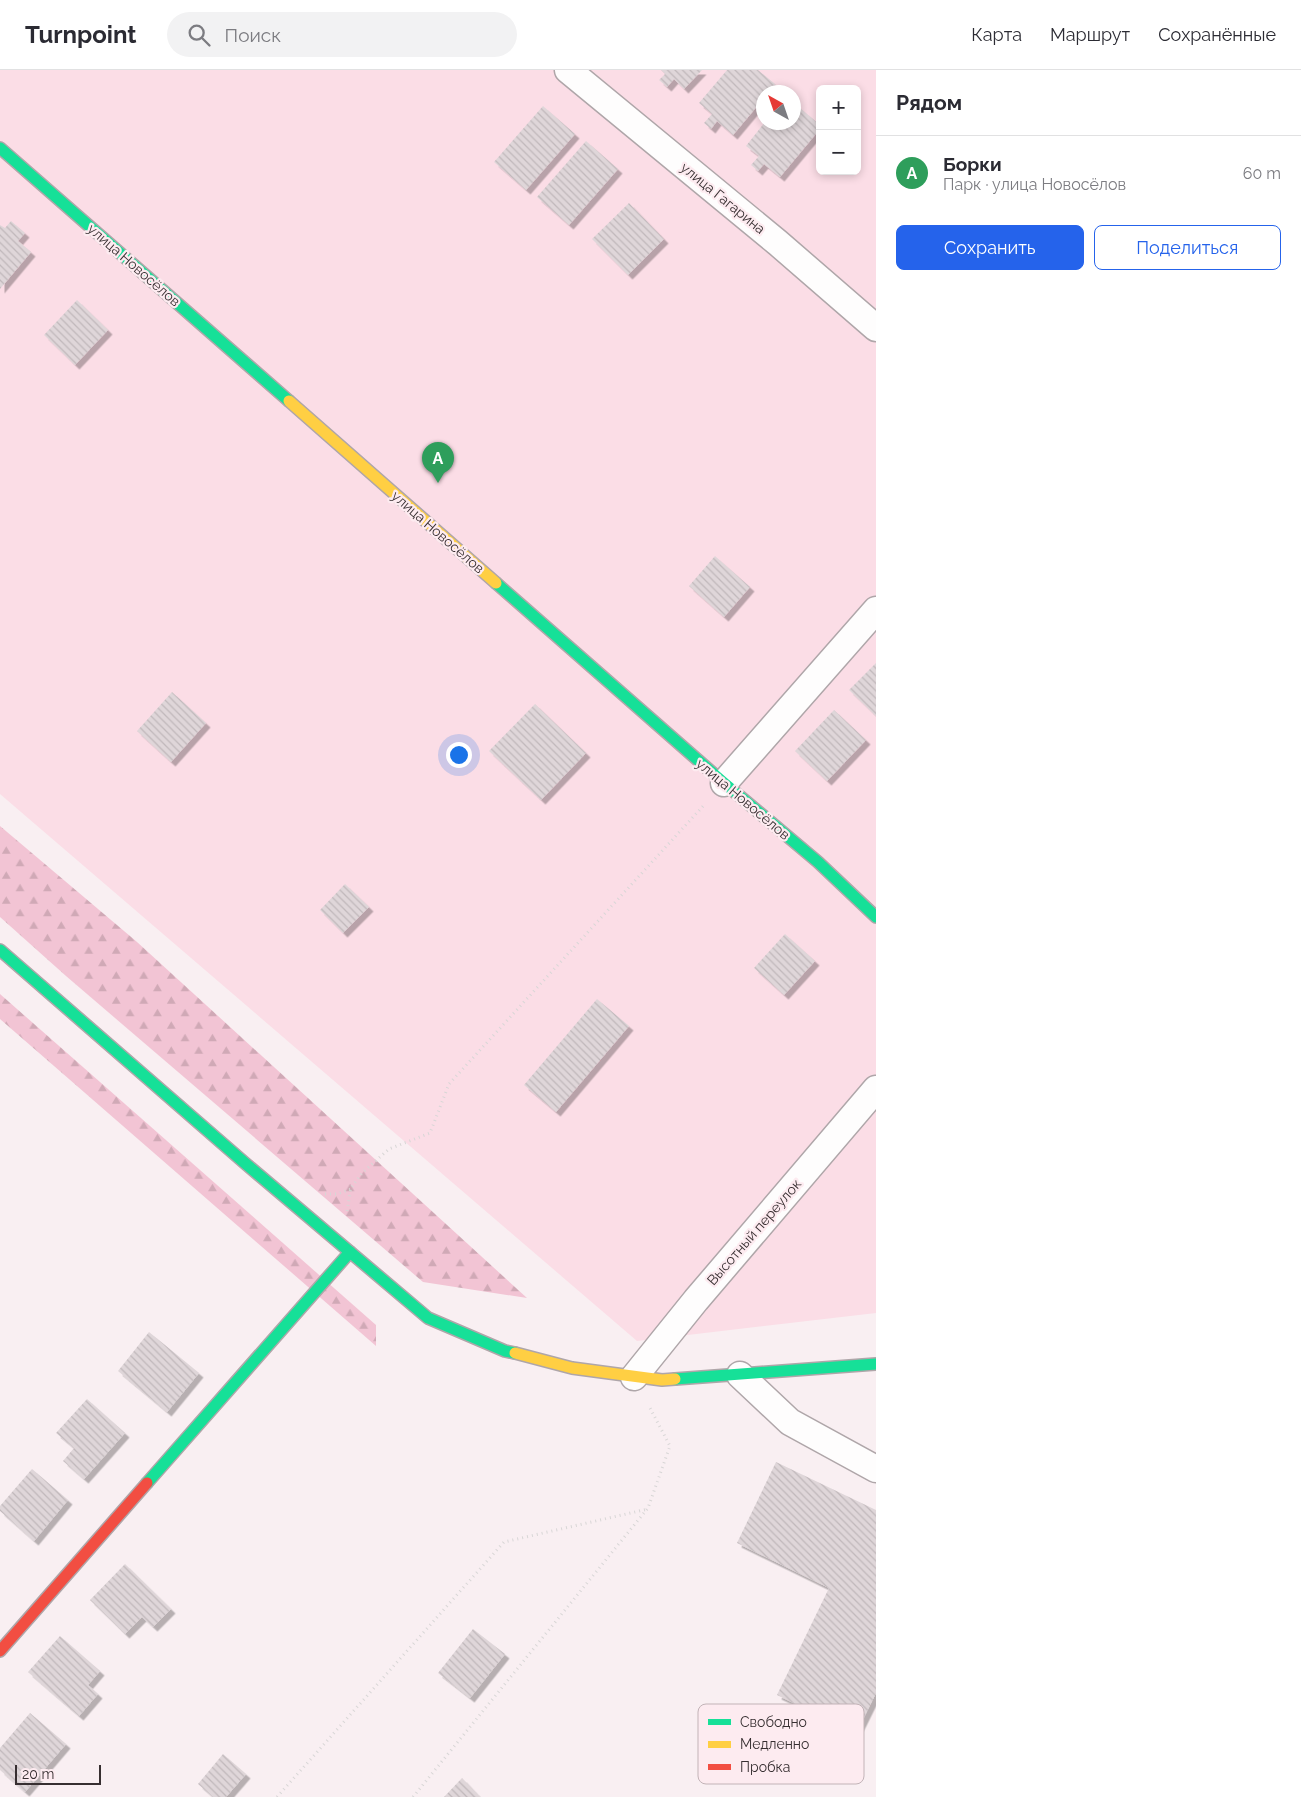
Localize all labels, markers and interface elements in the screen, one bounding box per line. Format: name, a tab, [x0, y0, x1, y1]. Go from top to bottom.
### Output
search box	[167, 12, 517, 57]
text: Turnpoint	[25, 20, 137, 49]
icon: search	[185, 21, 213, 49]
text: Поиск	[225, 24, 281, 46]
text: Карта	[971, 24, 1022, 45]
text: Маршрут	[1050, 24, 1130, 45]
text: Сохранённые	[1158, 24, 1276, 45]
north arrow	[756, 85, 801, 130]
map controls	[816, 85, 861, 175]
button: +	[816, 85, 861, 130]
text: Рядом	[896, 90, 962, 115]
button: −	[816, 130, 861, 175]
text: Борки	[943, 153, 1002, 175]
street label: улица Гагарина	[678, 159, 768, 237]
text: A	[907, 164, 917, 183]
text: 60 m	[1243, 164, 1281, 183]
text: Парк · улица Новосёлов	[943, 175, 1126, 194]
street label: улица Новосёлов	[85, 221, 183, 309]
button: Сохранить	[896, 225, 1084, 270]
button: Поделиться	[1094, 225, 1281, 270]
pin: A	[422, 442, 454, 483]
street label: улица Новосёлов	[389, 488, 487, 576]
your location	[446, 742, 472, 768]
street label: улица Новосёлов	[693, 755, 793, 843]
street label: Высотный переулок	[704, 1176, 804, 1288]
legend	[698, 1704, 864, 1784]
text: Свободно	[740, 1714, 807, 1730]
text: Медленно	[740, 1736, 809, 1752]
text: Пробка	[740, 1759, 790, 1775]
scale bar	[15, 1762, 101, 1785]
text: 20 m	[22, 1766, 54, 1782]

